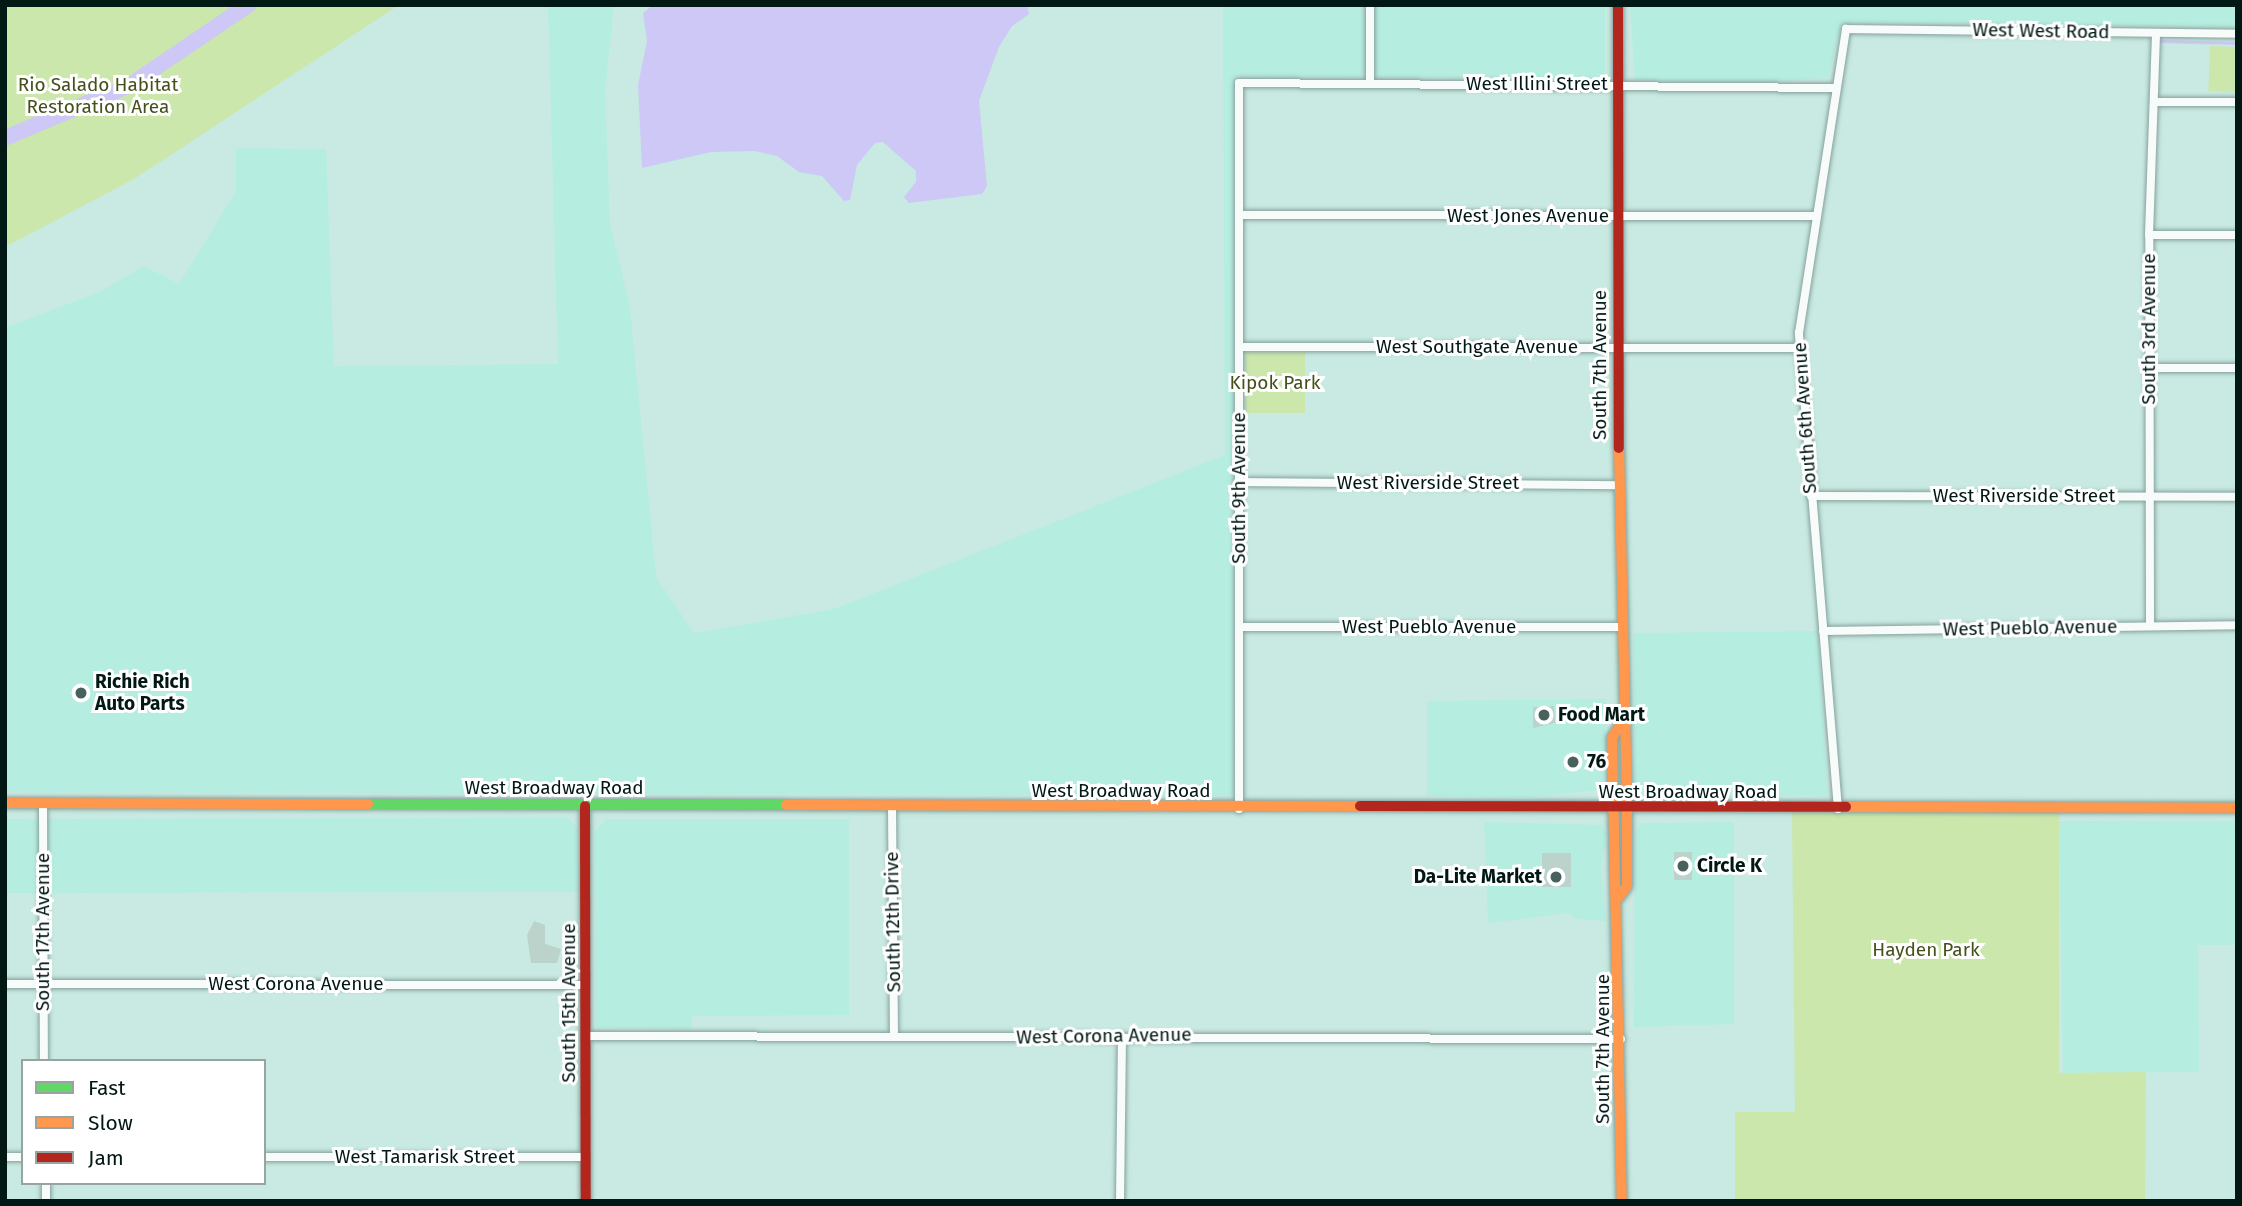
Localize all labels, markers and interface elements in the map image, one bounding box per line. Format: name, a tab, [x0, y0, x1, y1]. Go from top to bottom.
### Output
street label: West West Road	[1972, 18, 2110, 44]
street label: West Illini Street	[1466, 73, 1608, 95]
park label: Rio Salado Habitat Restoration Area	[18, 74, 178, 118]
street label: West Jones Avenue	[1447, 205, 1609, 227]
street label: South 3rd Avenue	[2138, 253, 2160, 405]
street label: South 7th Avenue	[1589, 290, 1611, 440]
street label: West Southgate Avenue	[1376, 336, 1578, 358]
street label: South 6th Avenue	[1788, 342, 1822, 494]
park label: Kipok Park	[1229, 372, 1321, 394]
street label: South 9th Avenue	[1228, 412, 1250, 564]
street label: West Riverside Street	[1337, 472, 1519, 494]
street label: West Riverside Street	[1933, 485, 2115, 507]
street label: West Pueblo Avenue	[1943, 615, 2117, 641]
street label: West Pueblo Avenue	[1342, 616, 1516, 638]
place label: Richie Rich Auto Parts	[95, 671, 190, 715]
marker: Richie Rich Auto Parts	[73, 685, 89, 701]
place label: Food Mart	[1558, 704, 1645, 726]
marker: Food Mart	[1536, 707, 1552, 723]
place label: 76	[1587, 751, 1606, 773]
marker: 76	[1565, 754, 1581, 770]
street label: West Broadway Road	[464, 777, 644, 799]
street label: West Broadway Road	[1031, 780, 1211, 802]
street label: West Broadway Road	[1598, 781, 1778, 803]
street label: South 12th Drive	[880, 851, 906, 993]
street label: South 17th Avenue	[32, 853, 54, 1011]
place label: Circle K	[1697, 855, 1762, 877]
marker: Circle K	[1675, 858, 1691, 874]
place label: Da-Lite Market	[1414, 866, 1542, 888]
marker: Da-Lite Market	[1548, 869, 1564, 885]
street label: South 15th Avenue	[558, 923, 580, 1083]
park label: Hayden Park	[1872, 939, 1980, 961]
street label: West Corona Avenue	[208, 973, 384, 995]
street label: South 7th Avenue	[1592, 974, 1614, 1124]
street label: West Corona Avenue	[1016, 1023, 1192, 1049]
legend	[21, 1059, 266, 1185]
text: Fast	[88, 1075, 126, 1101]
text: Slow	[88, 1110, 133, 1136]
text: Jam	[88, 1145, 124, 1171]
street label: West Tamarisk Street	[335, 1146, 515, 1168]

